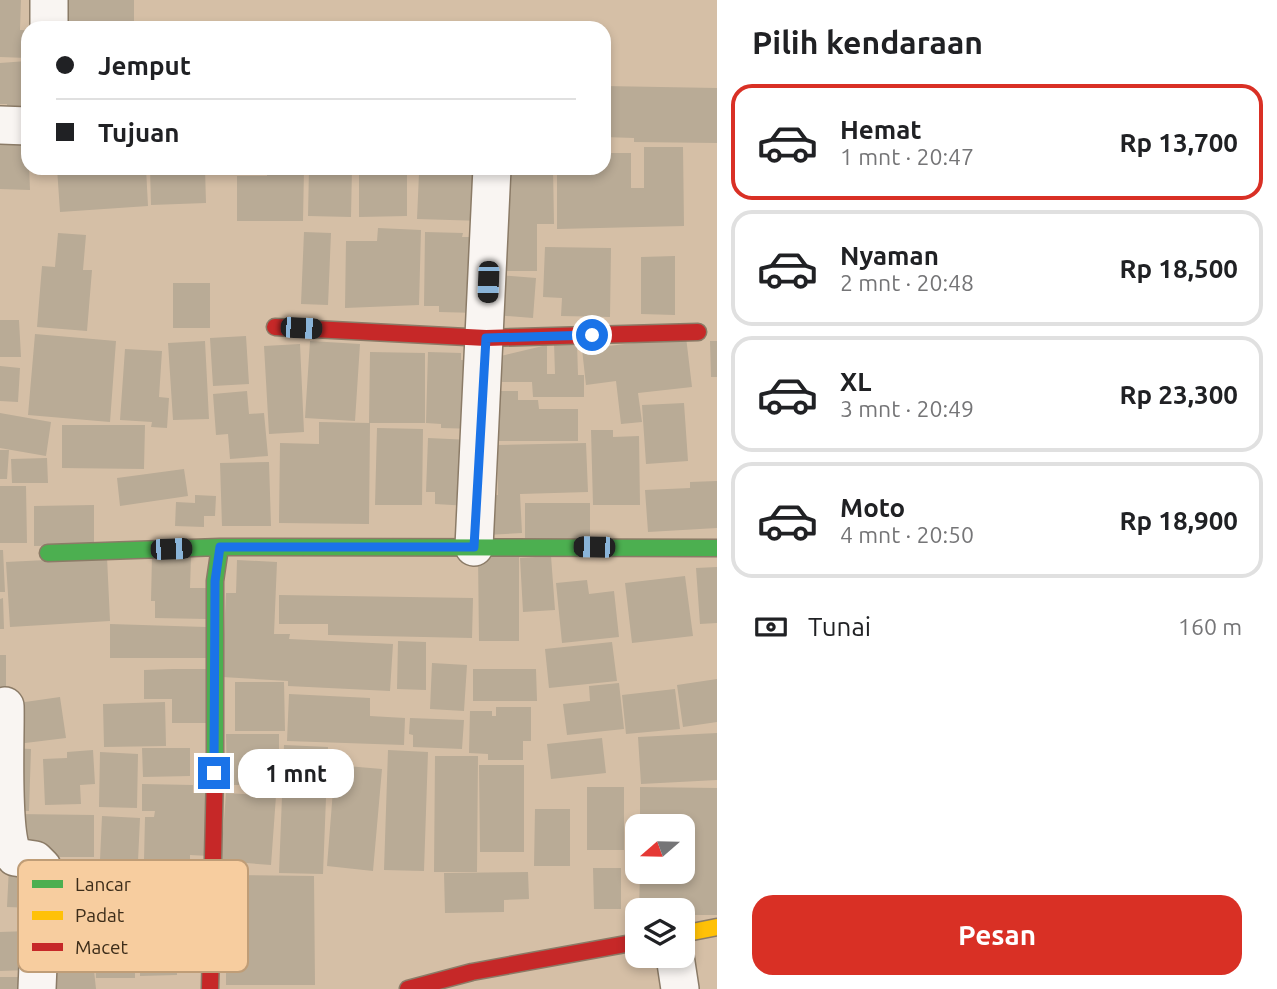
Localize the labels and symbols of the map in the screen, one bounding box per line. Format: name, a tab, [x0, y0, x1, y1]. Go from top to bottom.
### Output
car	[477, 261, 500, 303]
car	[280, 316, 323, 340]
route start	[576, 319, 608, 351]
car	[573, 536, 616, 558]
car	[150, 538, 193, 560]
callout: 1 mnt	[238, 748, 354, 798]
route end	[198, 757, 230, 789]
north arrow	[625, 814, 695, 884]
legend	[18, 860, 248, 972]
text: Lancar	[75, 873, 131, 895]
text: Padat	[75, 904, 125, 926]
text: Macet	[75, 936, 129, 958]

